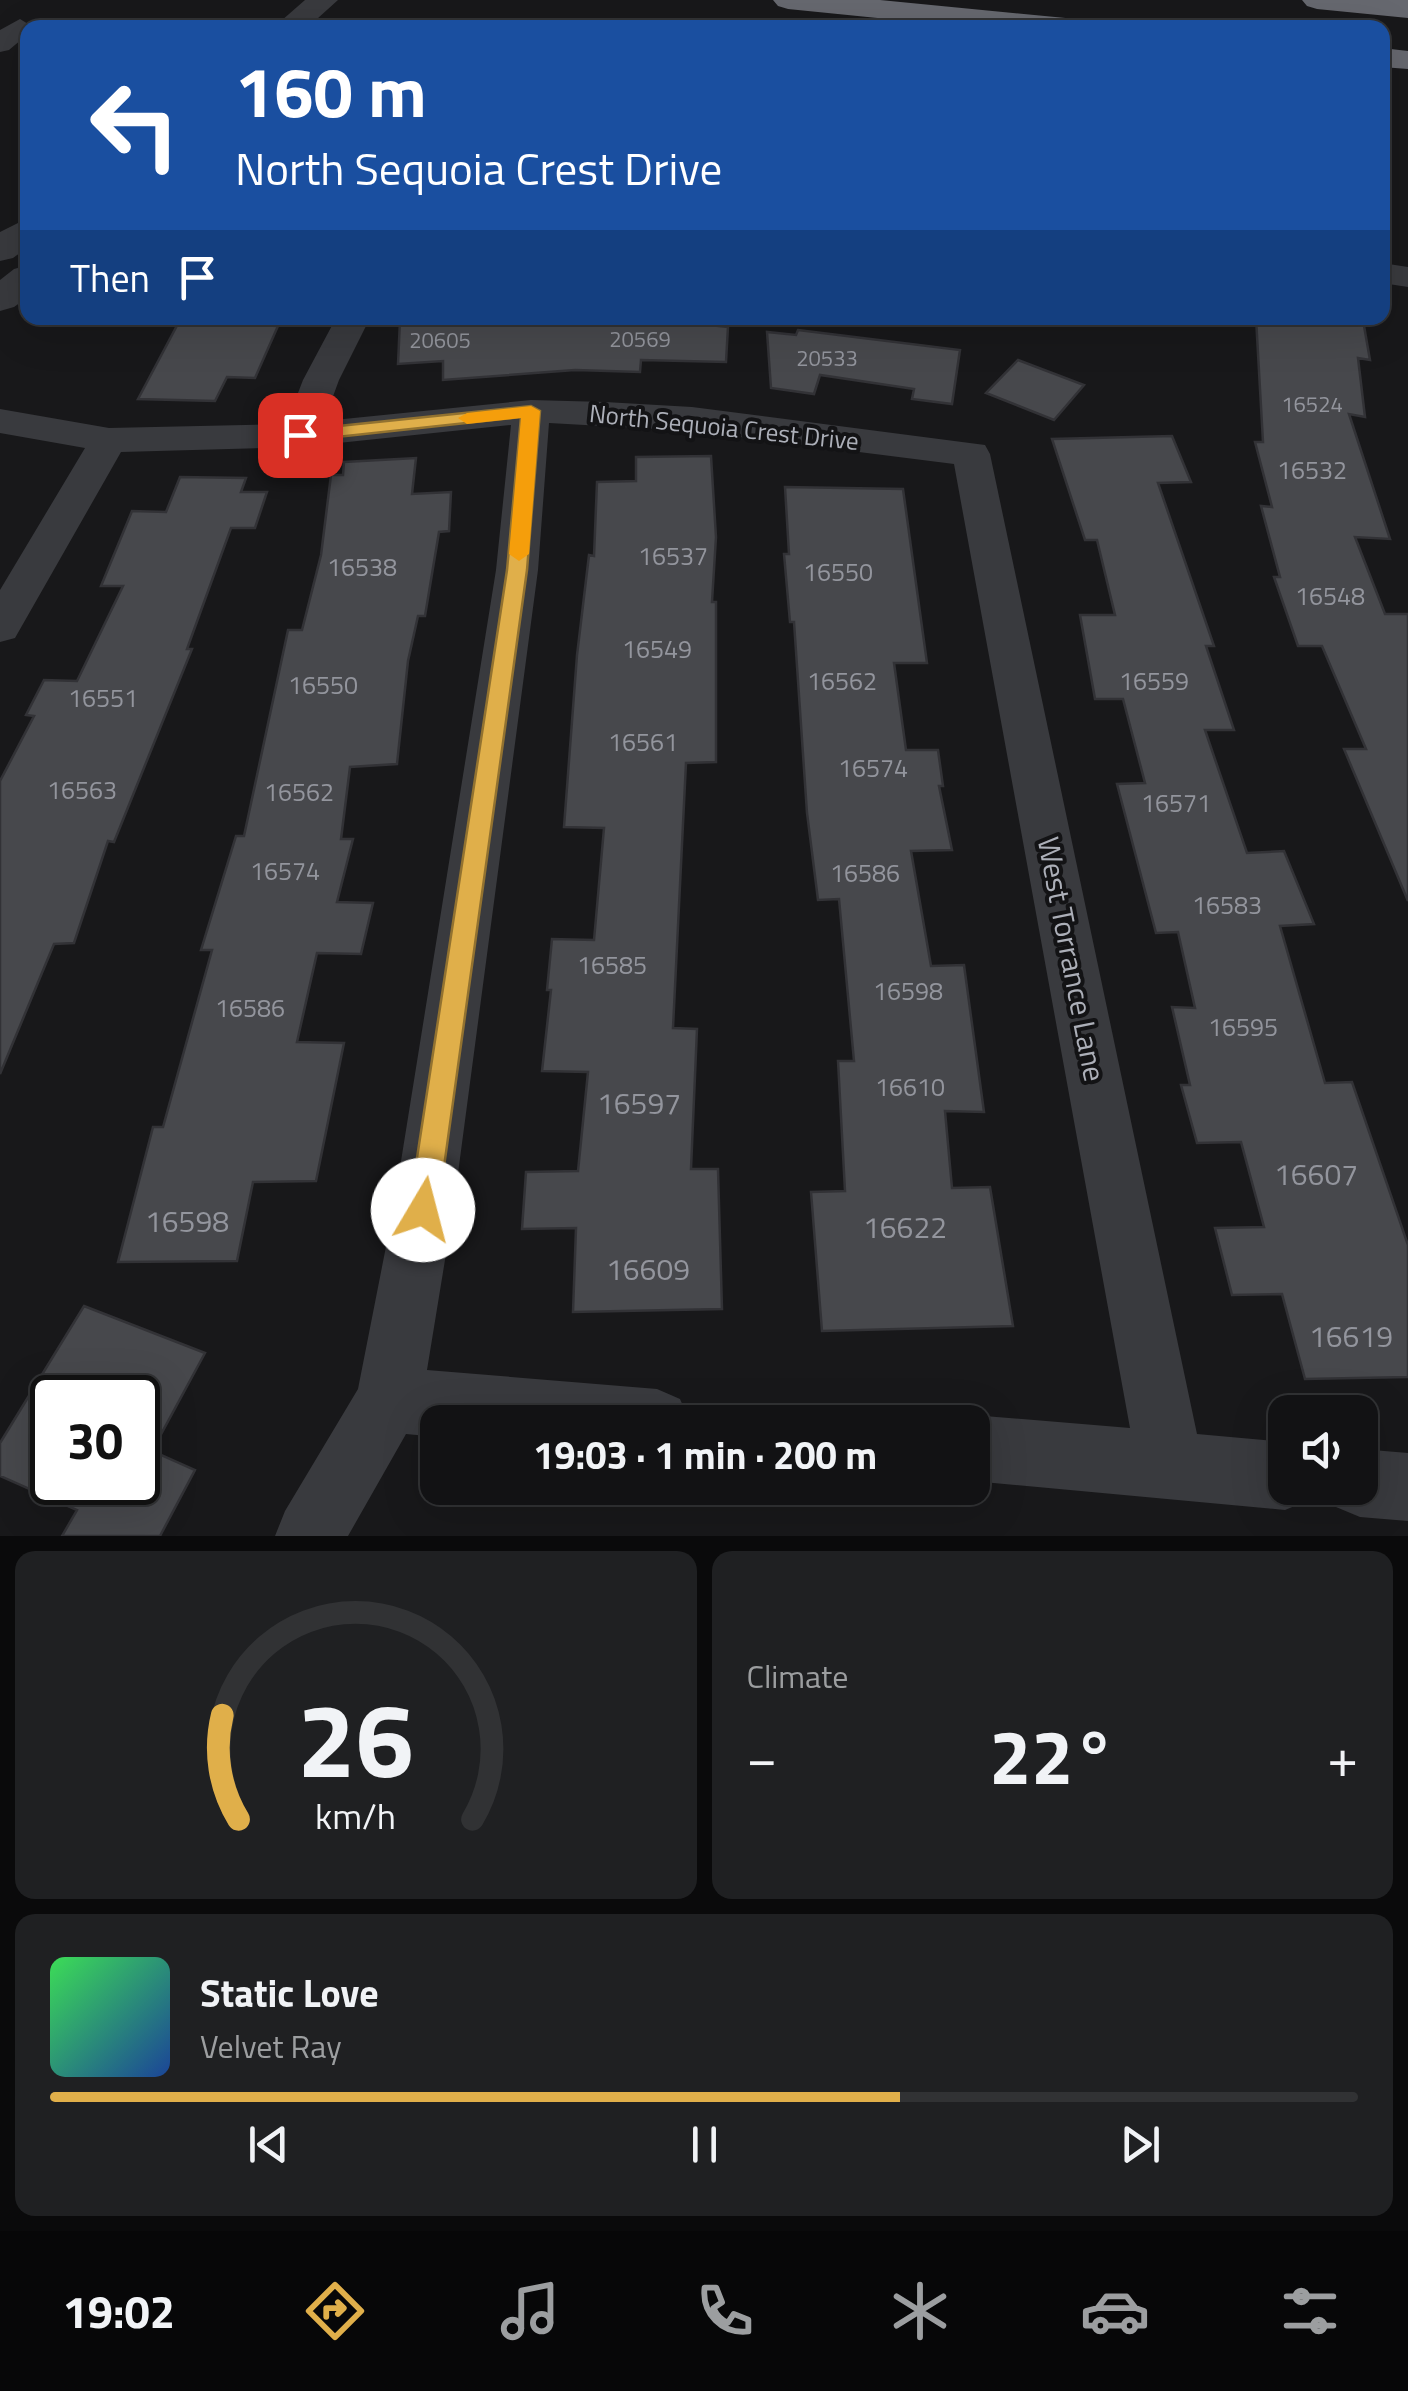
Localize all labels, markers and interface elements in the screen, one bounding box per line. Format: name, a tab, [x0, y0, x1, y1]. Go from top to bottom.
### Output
text: 160 m	[235, 38, 427, 144]
icon: left	[70, 60, 200, 190]
text: North Sequoia Crest Drive	[235, 134, 722, 202]
text: Then	[70, 249, 150, 307]
icon: arrive	[170, 250, 225, 305]
house number: 20569	[609, 322, 671, 356]
house number: 20605	[409, 323, 471, 357]
house number: 20533	[796, 341, 858, 375]
house number: 16524	[1281, 387, 1343, 421]
pin	[258, 393, 343, 478]
street label: North Sequoia Crest Drive	[587, 394, 861, 460]
icon: arrive	[273, 408, 328, 463]
house number: 16532	[1277, 451, 1347, 489]
house number: 16537	[638, 537, 708, 575]
house number: 16538	[327, 548, 397, 586]
house number: 16550	[803, 553, 873, 591]
house number: 16548	[1295, 577, 1365, 615]
house number: 16549	[622, 630, 692, 668]
house number: 16562	[807, 662, 877, 700]
house number: 16559	[1119, 662, 1189, 700]
house number: 16550	[288, 666, 358, 704]
house number: 16551	[68, 679, 138, 717]
house number: 16561	[608, 723, 678, 761]
house number: 16574	[838, 749, 908, 787]
house number: 16563	[47, 771, 117, 809]
house number: 16562	[264, 773, 334, 811]
house number: 16571	[1141, 784, 1211, 822]
street label: West Torrance Lane	[1026, 833, 1118, 1085]
house number: 16574	[250, 852, 320, 890]
house number: 16586	[830, 854, 900, 892]
house number: 16583	[1192, 886, 1262, 924]
house number: 16585	[577, 946, 647, 984]
house number: 16598	[873, 972, 943, 1010]
house number: 16586	[215, 989, 285, 1027]
house number: 16595	[1208, 1008, 1278, 1046]
house number: 16610	[875, 1068, 945, 1106]
house number: 16597	[597, 1080, 681, 1126]
house number: 16607	[1274, 1151, 1358, 1197]
position arrow	[371, 1158, 475, 1262]
house number: 16598	[145, 1198, 229, 1244]
house number: 16622	[863, 1204, 947, 1250]
house number: 16609	[606, 1246, 690, 1292]
house number: 16619	[1309, 1313, 1393, 1359]
speed limit sign: 30	[30, 1375, 160, 1505]
map controls	[1268, 1395, 1378, 1505]
button: sound	[1268, 1395, 1378, 1505]
text: 19:03 · 1 min · 200 m	[533, 1426, 877, 1484]
text: Climate	[747, 1652, 848, 1700]
text: 26	[298, 1659, 414, 1817]
text: 22°	[989, 1699, 1115, 1813]
text: −	[747, 1715, 777, 1798]
text: +	[1327, 1715, 1358, 1798]
text: km/h	[315, 1788, 396, 1843]
text: Static Love	[200, 1964, 379, 2022]
text: Velvet Ray	[200, 2022, 342, 2070]
icon: previous	[241, 2117, 296, 2172]
icon: pause	[677, 2117, 732, 2172]
icon: next	[1113, 2117, 1168, 2172]
icon: directions	[300, 2276, 370, 2346]
icon: music	[495, 2276, 565, 2346]
icon: phone	[690, 2276, 760, 2346]
icon: climate	[885, 2276, 955, 2346]
icon: car	[1080, 2276, 1150, 2346]
icon: filters	[1275, 2276, 1345, 2346]
text: 19:02	[63, 2277, 175, 2345]

